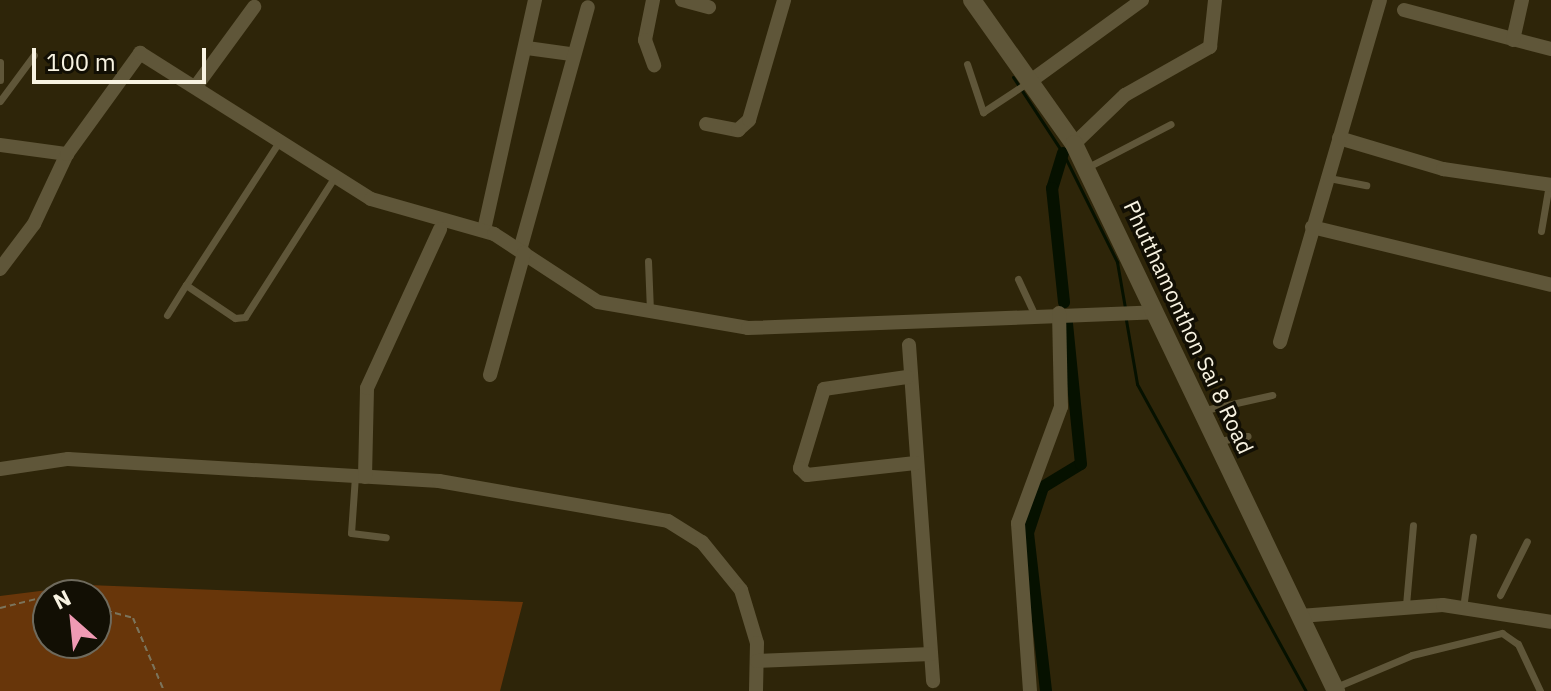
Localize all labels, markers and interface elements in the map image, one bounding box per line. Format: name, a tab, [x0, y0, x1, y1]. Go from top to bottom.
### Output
scale bar	[36, 32, 210, 82]
text: 100 m	[46, 46, 116, 78]
street label: Phutthamonthon Sai 8 Road	[1119, 196, 1259, 458]
north arrow	[32, 579, 112, 659]
text: N	[48, 582, 75, 615]

